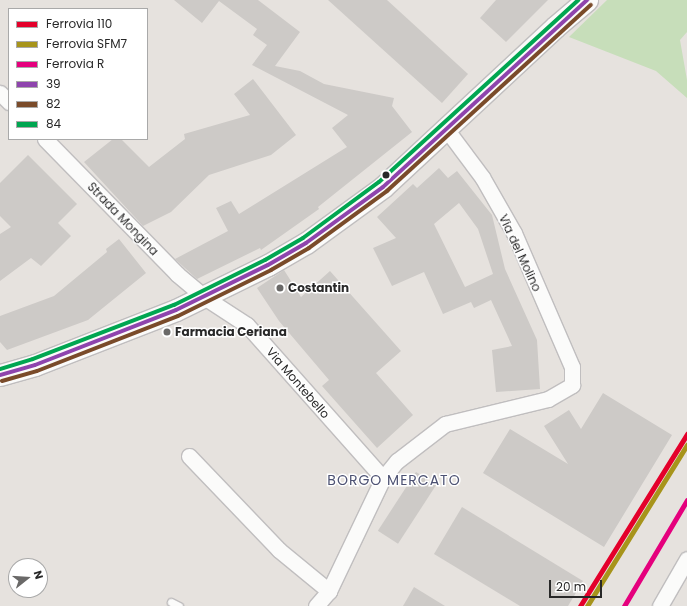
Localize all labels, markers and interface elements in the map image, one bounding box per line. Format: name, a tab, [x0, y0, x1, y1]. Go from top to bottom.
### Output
legend	[8, 8, 148, 140]
text: Ferrovia 110	[46, 15, 112, 32]
text: Ferrovia SFM7	[46, 35, 127, 52]
text: Ferrovia R	[46, 55, 104, 72]
text: 39	[46, 75, 61, 92]
text: 82	[46, 95, 60, 112]
text: 84	[46, 115, 61, 132]
unlabelled marker	[381, 170, 391, 180]
street label: Strada Mongina	[84, 179, 162, 259]
street label: Via del Molino	[496, 212, 544, 294]
place label: Costantin	[288, 281, 349, 295]
marker: Costantin	[275, 283, 285, 293]
place label: Farmacia Ceriana	[175, 325, 287, 339]
marker: Farmacia Ceriana	[162, 327, 172, 337]
street label: Via Montebello	[263, 345, 333, 421]
district label: BORGO MERCATO	[327, 472, 461, 488]
north arrow	[8, 558, 48, 598]
text: N	[30, 568, 47, 581]
scale bar	[551, 572, 604, 598]
text: 20 m	[556, 578, 586, 595]

